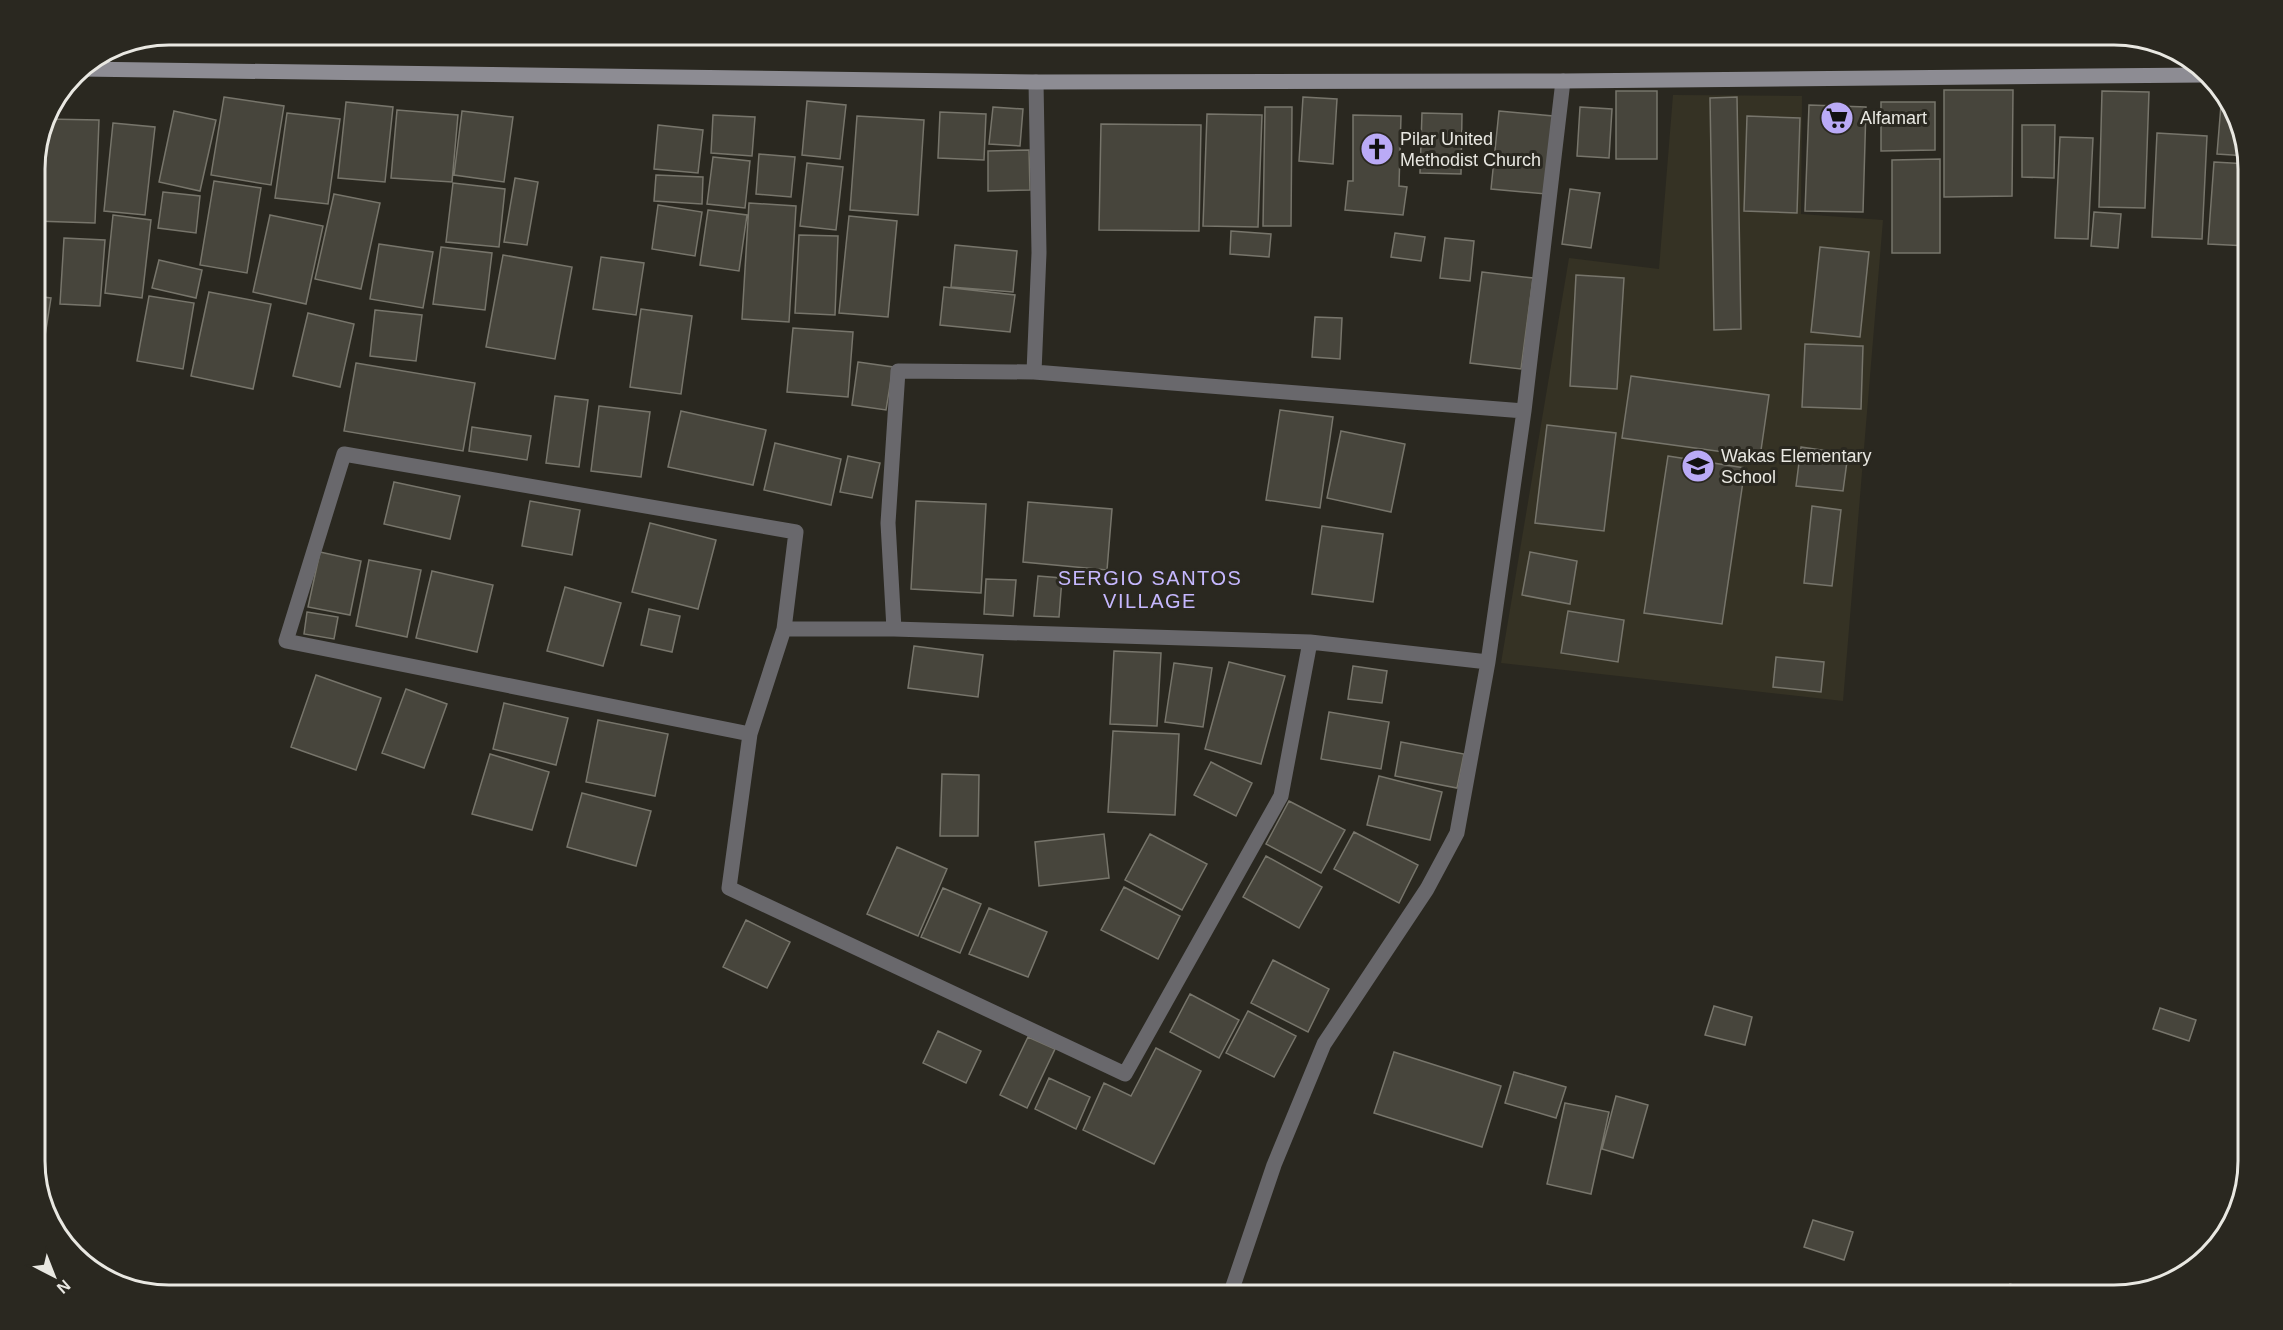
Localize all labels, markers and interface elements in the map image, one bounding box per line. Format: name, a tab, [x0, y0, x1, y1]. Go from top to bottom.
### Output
supermarket icon: Alfamart	[1819, 100, 1855, 136]
place label: Alfamart	[1860, 108, 1927, 128]
place label: Pilar United Methodist Church	[1400, 129, 1541, 170]
church icon: Pilar United Methodist Church	[1359, 131, 1395, 167]
place label: Wakas Elementary School	[1721, 446, 1871, 487]
school or university icon: Wakas Elementary School	[1680, 448, 1716, 484]
district label: SERGIO SANTOS VILLAGE	[1058, 567, 1242, 612]
north arrow	[24, 1246, 84, 1306]
text: N	[54, 1277, 74, 1297]

